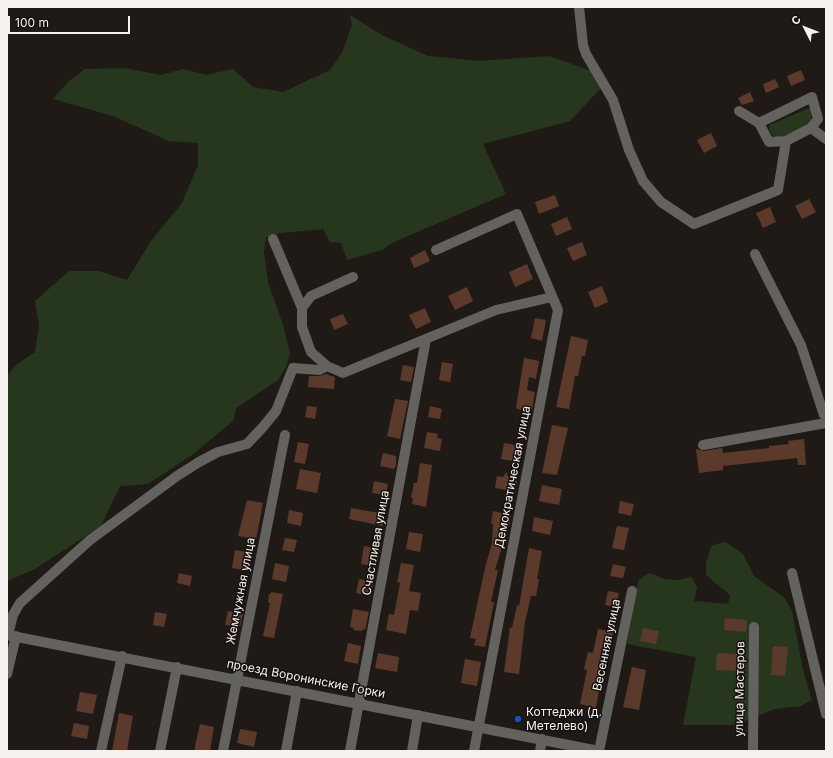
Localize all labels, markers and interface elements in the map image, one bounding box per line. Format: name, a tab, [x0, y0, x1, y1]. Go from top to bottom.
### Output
scale bar	[10, 8, 132, 34]
north arrow	[785, 8, 825, 48]
text: С	[788, 12, 804, 28]
text: 100 m	[15, 15, 49, 30]
street label: Демократическая улица	[492, 404, 534, 550]
street label: Счастливая улица	[360, 489, 392, 597]
street label: Жемчужная улица	[224, 536, 258, 646]
street label: Весенняя улица	[590, 598, 624, 692]
street label: улица Мастеров	[732, 641, 748, 737]
street label: проезд Воронинские Горки	[225, 657, 387, 701]
place label: Коттеджи (д. Метелево)	[526, 705, 602, 733]
marker: Коттеджи (д. Метелево)	[513, 714, 523, 724]

